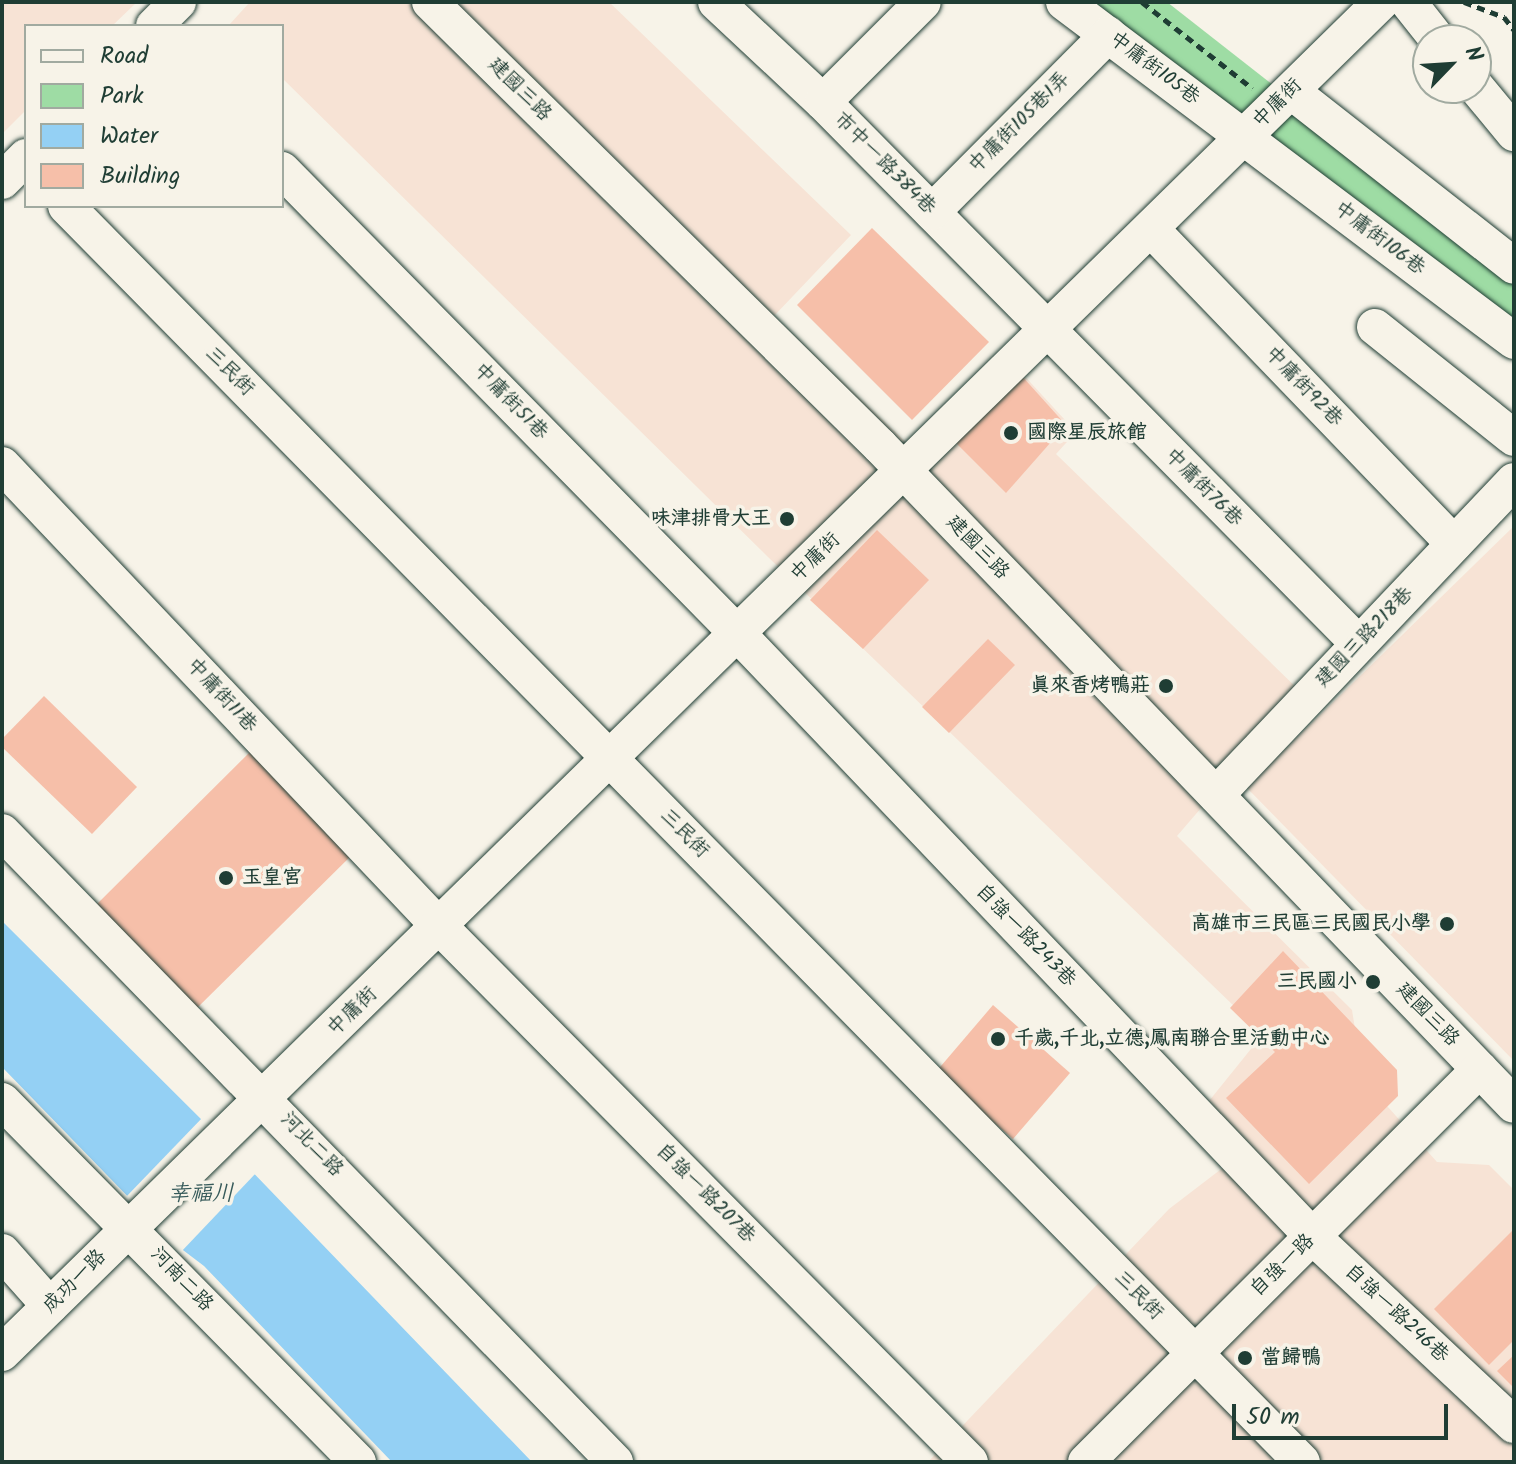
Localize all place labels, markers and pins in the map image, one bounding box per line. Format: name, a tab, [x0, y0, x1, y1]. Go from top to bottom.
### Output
place label: 國際星辰旅館	[1027, 421, 1147, 445]
marker: 國際星辰旅館	[1002, 424, 1020, 442]
place label: 味津排骨大王	[651, 507, 771, 531]
marker: 味津排骨大王	[778, 510, 796, 528]
place label: 真來香烤鴨莊	[1030, 674, 1150, 698]
marker: 真來香烤鴨莊	[1157, 677, 1175, 695]
place label: 玉皇宮	[242, 866, 302, 890]
marker: 玉皇宮	[217, 869, 235, 887]
place label: 高雄市三民區三民國民小學	[1191, 912, 1431, 936]
marker: 高雄市三民區三民國民小學	[1438, 915, 1456, 933]
place label: 三民國小	[1277, 970, 1357, 994]
marker: 三民國小	[1364, 973, 1382, 991]
place label: 千歲,千北,立德,鳳南聯合里活動中心	[1014, 1027, 1330, 1051]
marker: 千歲,千北,立德,鳳南聯合里活動中心	[989, 1030, 1007, 1048]
place label: 當歸鴨	[1261, 1346, 1321, 1370]
marker: 當歸鴨	[1236, 1349, 1254, 1367]

